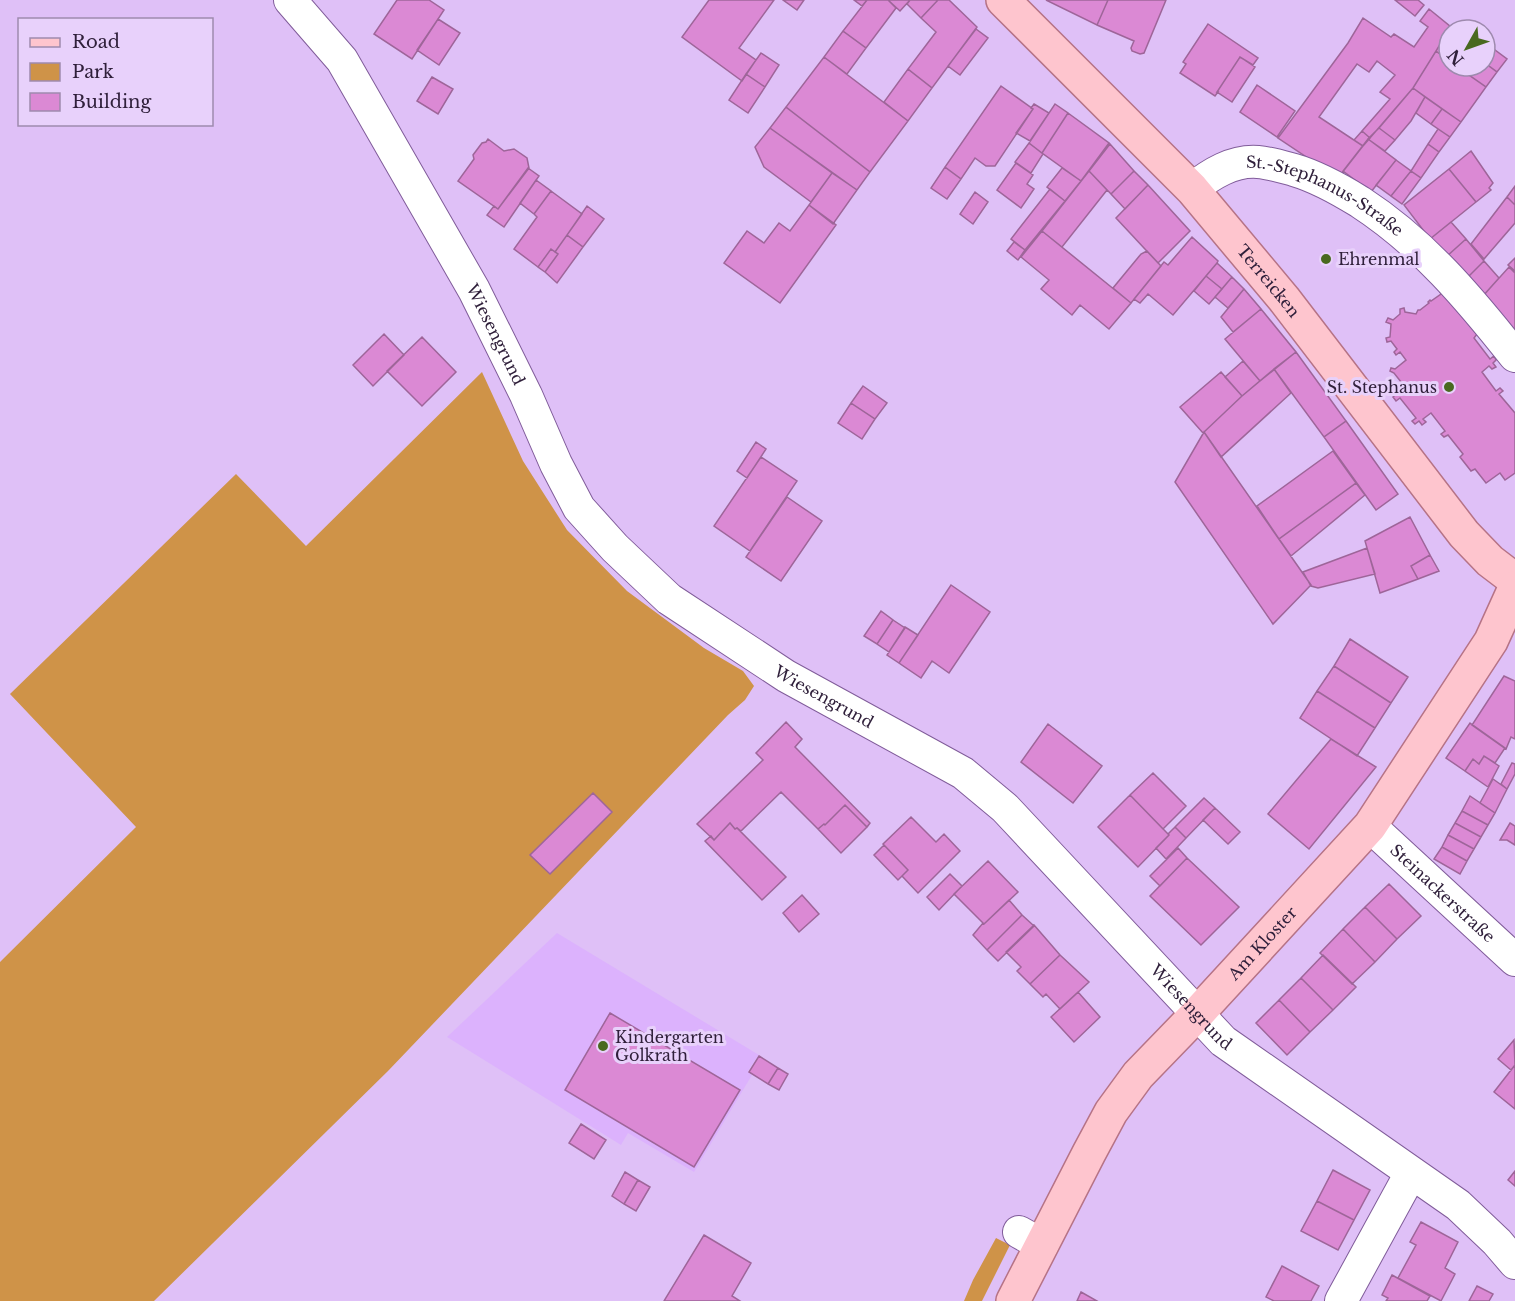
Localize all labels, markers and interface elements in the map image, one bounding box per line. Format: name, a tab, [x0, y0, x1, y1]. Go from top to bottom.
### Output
legend	[18, 18, 213, 126]
north arrow	[1437, 18, 1497, 78]
text: Road	[72, 31, 120, 53]
text: N	[1443, 45, 1468, 70]
text: Park	[72, 61, 114, 83]
text: Building	[72, 91, 151, 113]
street label: St.-Stephanus-Straße	[1246, 152, 1408, 240]
street label: Terreicken	[1233, 241, 1304, 321]
place label: Ehrenmal	[1338, 249, 1420, 269]
marker: Ehrenmal	[1319, 252, 1333, 266]
street label: Wiesengrund	[462, 279, 530, 388]
place label: St. Stephanus	[1327, 377, 1437, 397]
marker: St. Stephanus	[1442, 380, 1456, 394]
street label: Wiesengrund	[770, 660, 877, 732]
street label: Steinackerstraße	[1386, 840, 1499, 947]
street label: Am Kloster	[1223, 902, 1301, 985]
street label: Wiesengrund	[1146, 959, 1236, 1054]
place label: Kindergarten Golkrath	[615, 1027, 724, 1065]
marker: Kindergarten Golkrath	[596, 1039, 610, 1053]

